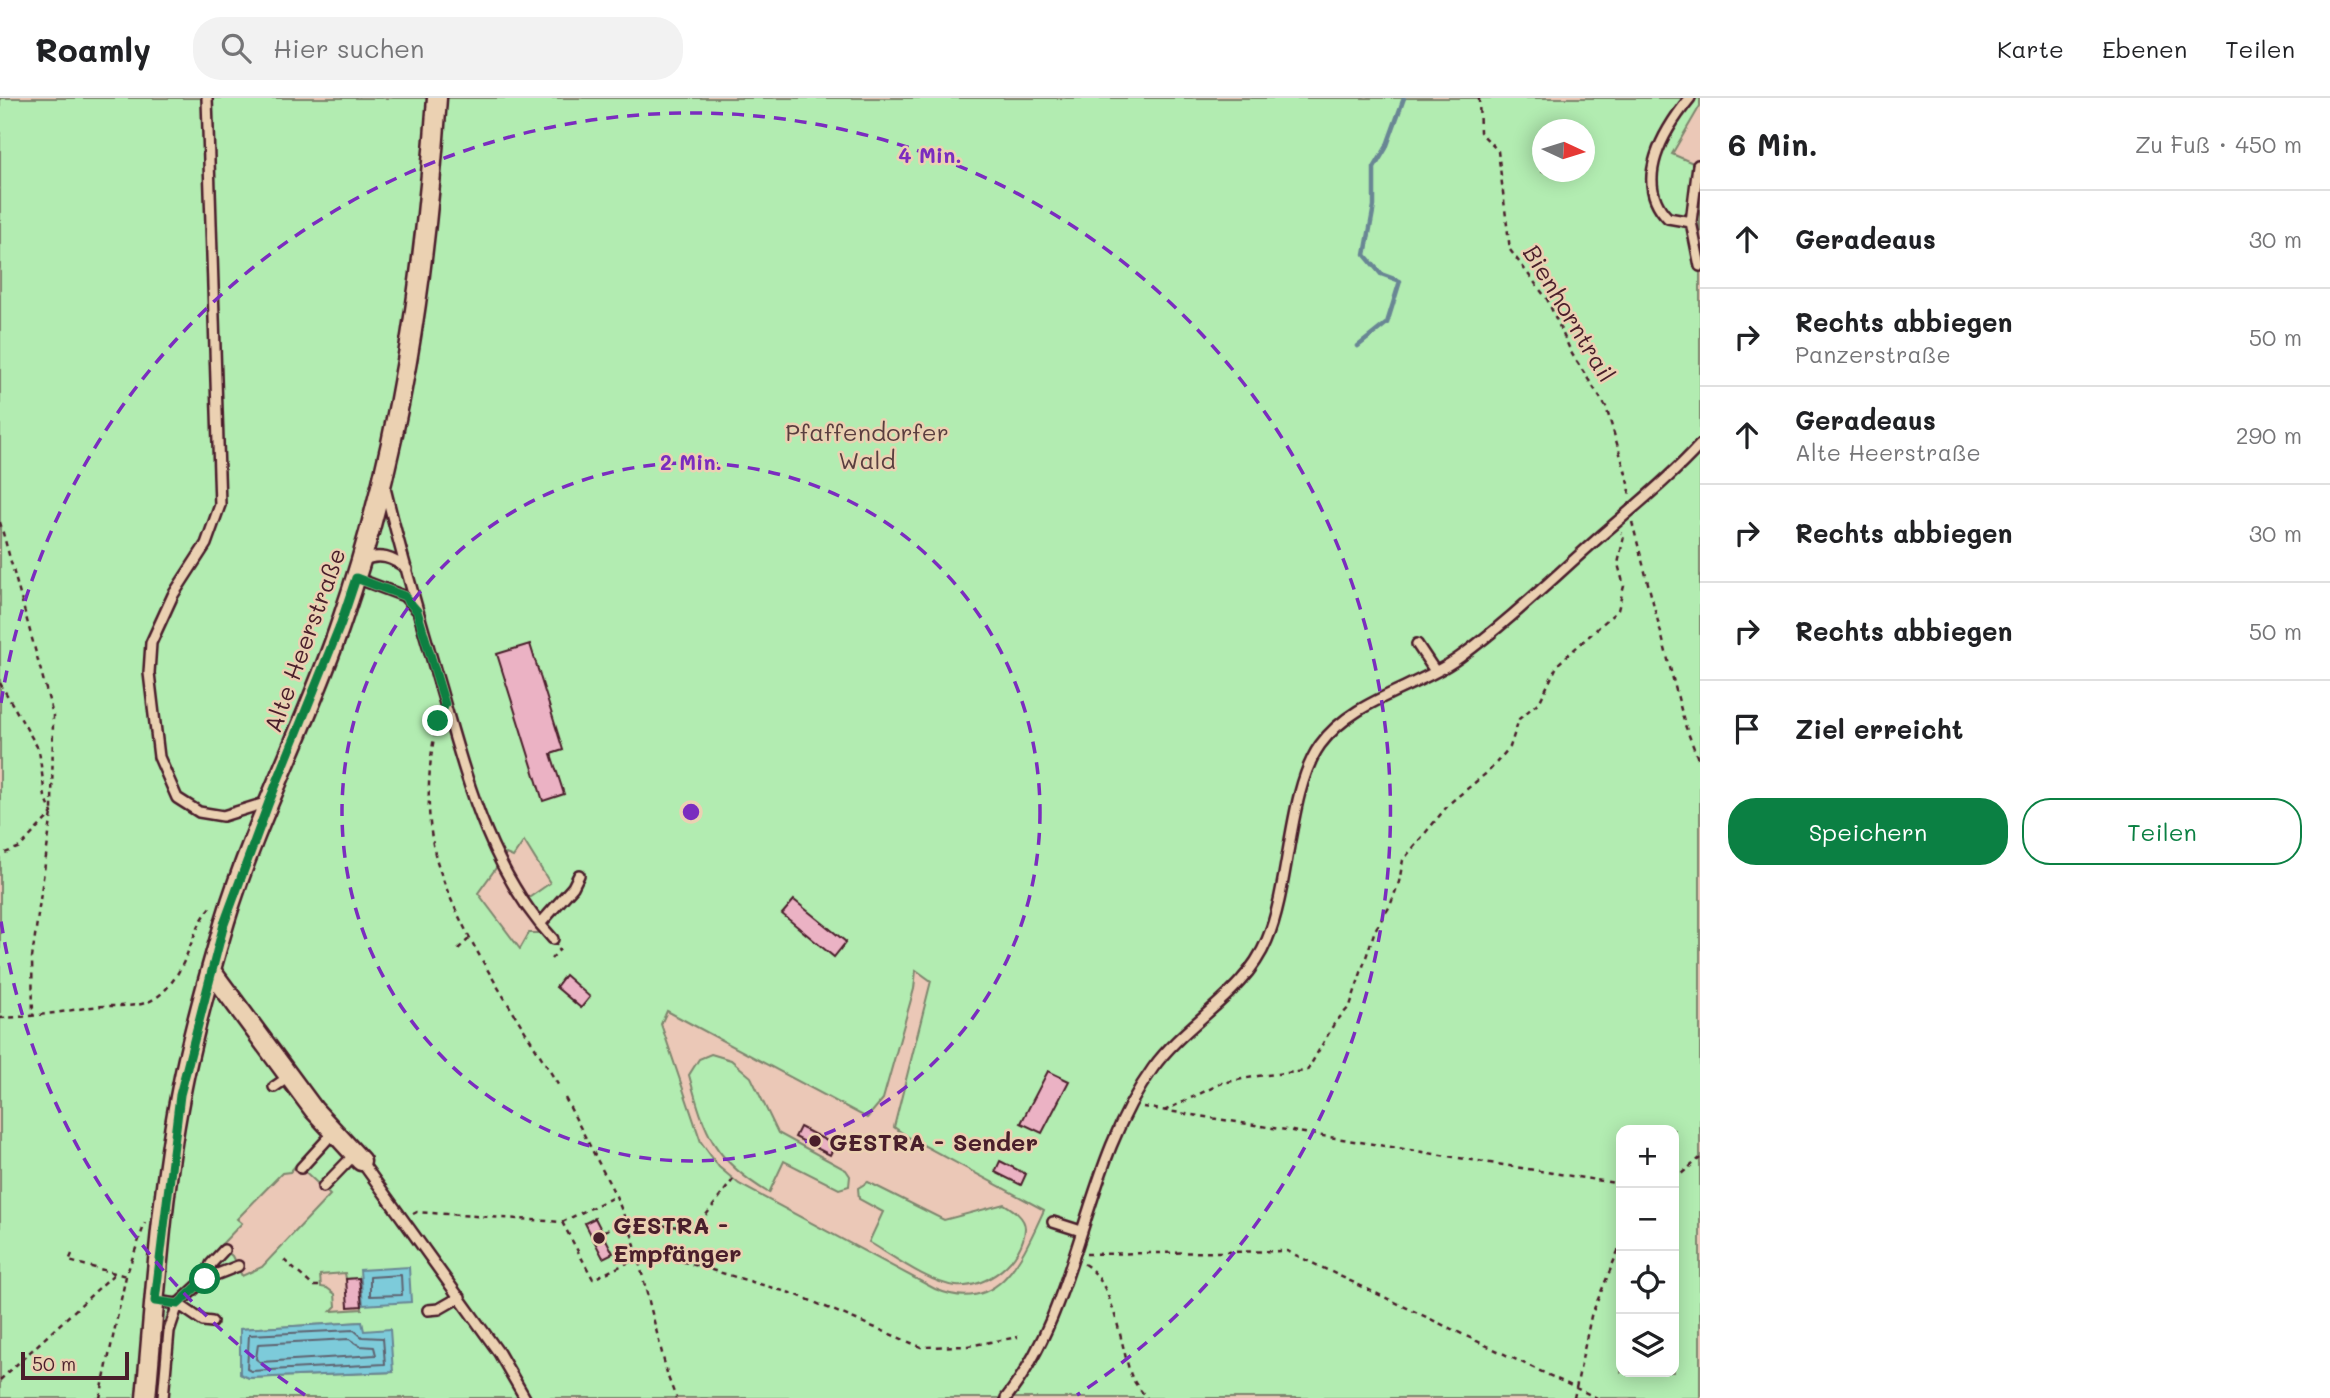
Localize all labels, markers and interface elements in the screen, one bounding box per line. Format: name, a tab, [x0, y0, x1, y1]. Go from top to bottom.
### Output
search box	[193, 17, 683, 80]
text: Roamly	[35, 27, 151, 70]
icon: search	[217, 29, 255, 67]
text: Hier suchen	[273, 31, 424, 65]
text: Karte	[1997, 33, 2064, 64]
text: Ebenen	[2102, 33, 2187, 64]
text: Teilen	[2225, 33, 2295, 64]
north arrow	[1532, 119, 1595, 182]
text: 6 Min.	[1728, 124, 1818, 164]
text: Zu Fuß · 450 m	[2135, 129, 2302, 159]
text: 4 Min.	[898, 141, 962, 168]
icon: ahead	[1728, 220, 1766, 258]
text: Geradeaus	[1795, 222, 1936, 256]
text: 30 m	[2249, 224, 2302, 254]
street label: Bienhorntrail	[1517, 239, 1623, 387]
text: Rechts abbiegen	[1795, 305, 2012, 339]
icon: right	[1728, 318, 1766, 356]
text: 50 m	[2249, 322, 2302, 352]
text: Panzerstraße	[1795, 339, 1951, 369]
text: Geradeaus	[1795, 403, 1936, 437]
park label: Pfaffendorfer Wald	[785, 416, 949, 475]
icon: ahead	[1728, 416, 1766, 454]
text: 290 m	[2236, 420, 2302, 450]
text: Alte Heerstraße	[1795, 437, 1981, 467]
text: 2 Min.	[660, 448, 722, 475]
icon: right	[1728, 514, 1766, 552]
text: Rechts abbiegen	[1795, 516, 2012, 550]
text: 30 m	[2249, 518, 2302, 548]
street label: Alte Heerstraße	[256, 544, 352, 736]
icon: right	[1728, 612, 1766, 650]
text: Rechts abbiegen	[1795, 614, 2012, 648]
text: 50 m	[2249, 616, 2302, 646]
route end	[422, 705, 453, 736]
icon: arrive	[1728, 710, 1766, 748]
text: Ziel erreicht	[1795, 712, 1963, 746]
button: Speichern	[1728, 798, 2008, 865]
button: Teilen	[2022, 798, 2302, 865]
centre of rings	[679, 800, 703, 824]
map controls	[1616, 1125, 1679, 1377]
button: +	[1616, 1125, 1679, 1188]
place label: GESTRA - Sender	[829, 1126, 1038, 1157]
marker: GESTRA - Sender	[807, 1133, 823, 1149]
button: −	[1616, 1188, 1679, 1251]
place label: GESTRA - Empfänger	[613, 1209, 741, 1268]
marker: GESTRA - Empfänger	[591, 1230, 607, 1246]
button: locate	[1616, 1251, 1679, 1314]
route start	[189, 1263, 220, 1294]
button: layers	[1616, 1314, 1679, 1377]
scale bar	[21, 1349, 130, 1381]
text: 50 m	[32, 1351, 76, 1376]

